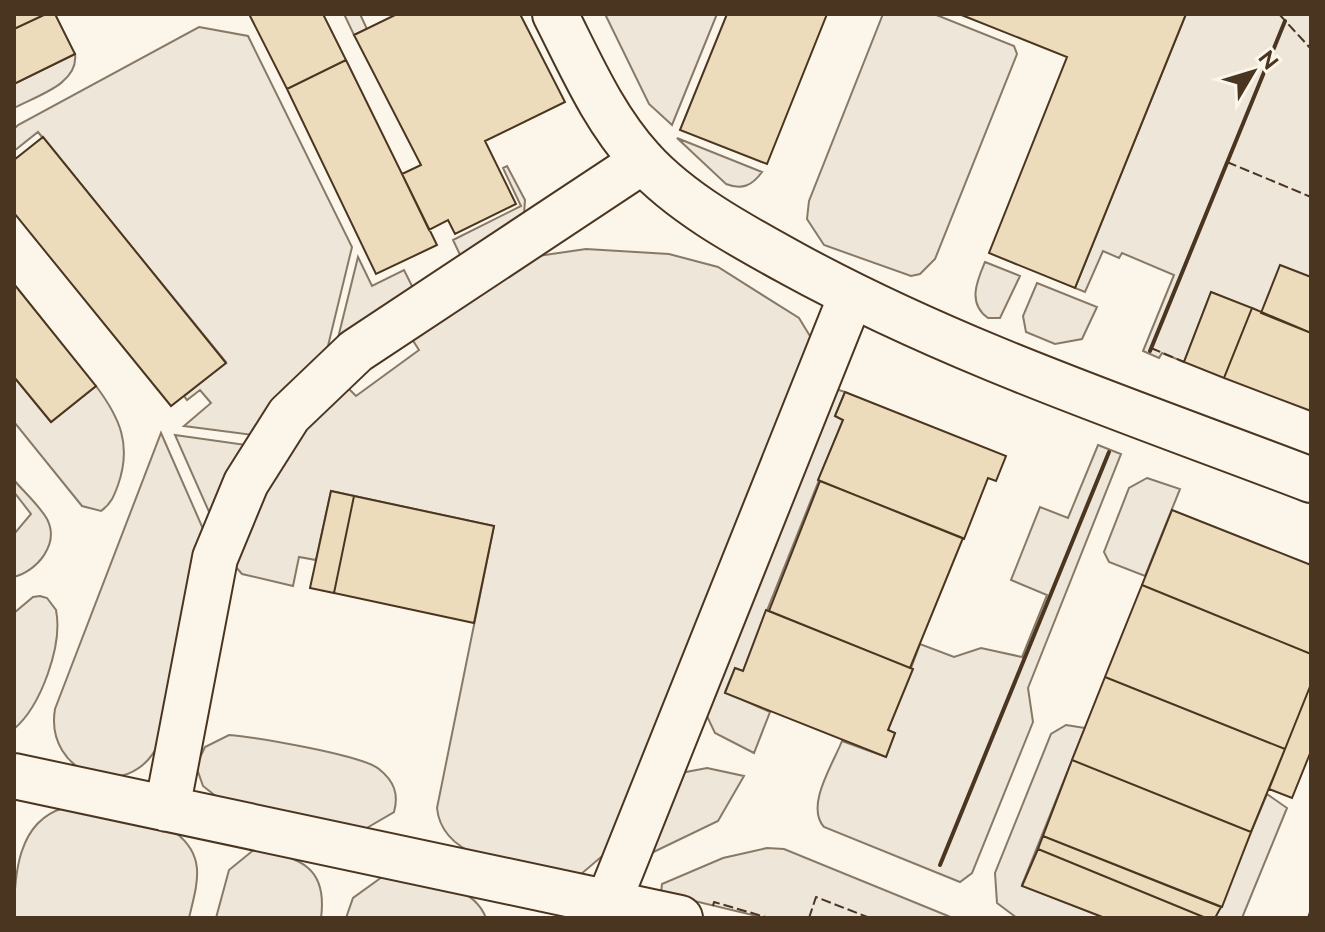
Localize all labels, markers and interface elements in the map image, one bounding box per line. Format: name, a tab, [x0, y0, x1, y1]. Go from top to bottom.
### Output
north arrow	[1213, 32, 1293, 112]
text: N	[1253, 45, 1284, 74]

